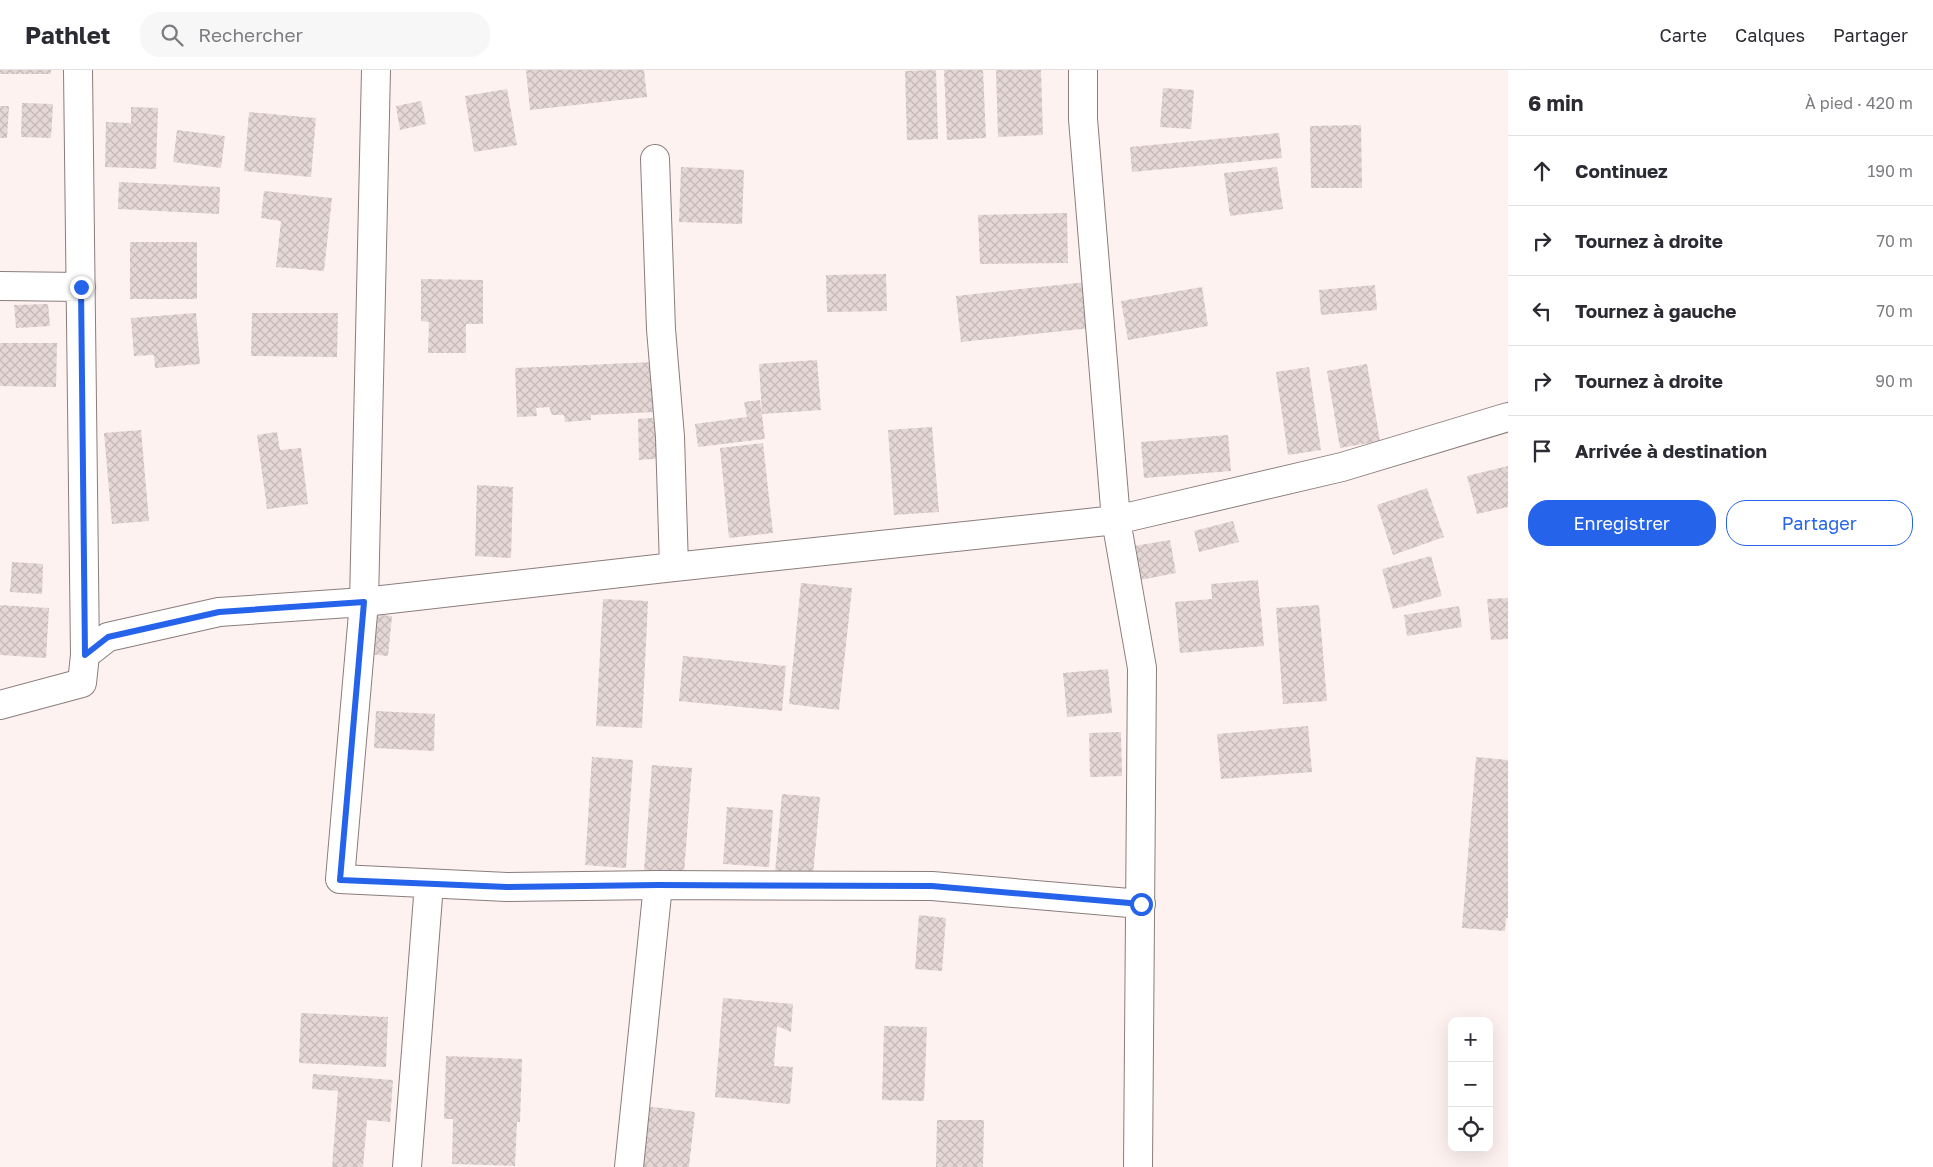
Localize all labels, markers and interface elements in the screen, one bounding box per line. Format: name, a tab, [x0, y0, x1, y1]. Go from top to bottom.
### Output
search box	[140, 12, 490, 57]
text: Pathlet	[25, 20, 110, 49]
icon: search	[158, 21, 186, 49]
text: Rechercher	[198, 23, 303, 46]
text: Carte	[1660, 24, 1707, 46]
text: Calques	[1735, 24, 1805, 46]
text: Partager	[1833, 24, 1908, 46]
text: 6 min	[1528, 90, 1583, 116]
text: À pied · 420 m	[1805, 93, 1913, 113]
icon: ahead	[1528, 157, 1556, 185]
text: Continuez	[1575, 159, 1668, 182]
text: 190 m	[1867, 161, 1913, 181]
icon: right	[1528, 227, 1556, 255]
text: Tournez à droite	[1575, 229, 1723, 252]
text: 70 m	[1876, 231, 1913, 251]
route end	[70, 276, 93, 299]
icon: left	[1528, 297, 1556, 325]
text: Tournez à gauche	[1575, 299, 1736, 322]
text: 70 m	[1876, 301, 1913, 321]
icon: right	[1528, 367, 1556, 395]
text: Tournez à droite	[1575, 369, 1723, 392]
text: 90 m	[1875, 371, 1913, 391]
icon: arrive	[1528, 437, 1556, 465]
text: Arrivée à destination	[1575, 439, 1767, 462]
button: Enregistrer	[1528, 500, 1716, 546]
button: Partager	[1726, 500, 1913, 546]
route start	[1130, 893, 1153, 916]
map controls	[1448, 1017, 1493, 1152]
button: +	[1448, 1017, 1493, 1062]
button: −	[1448, 1062, 1493, 1107]
button: locate	[1448, 1107, 1493, 1152]

